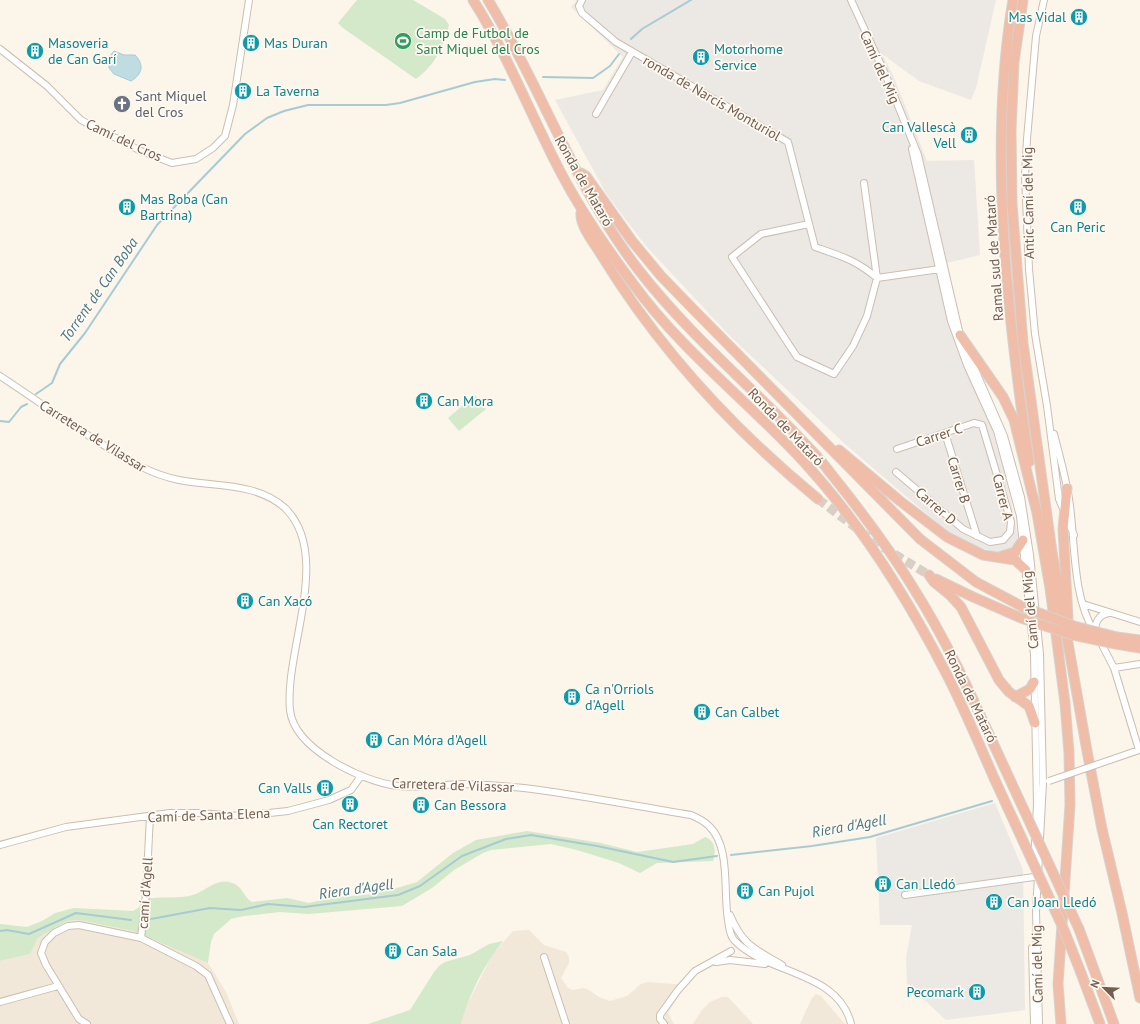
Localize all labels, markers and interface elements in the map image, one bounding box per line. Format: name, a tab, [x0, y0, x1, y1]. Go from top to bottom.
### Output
building icon: Mas Vidal	[1069, 7, 1089, 27]
place label: Mas Vidal	[1009, 8, 1066, 26]
place label: Camp de Futbol de Sant Miquel del Cros	[416, 24, 540, 58]
street label: Camí del Mig	[856, 28, 904, 106]
sports icon: Camp de Futbol de Sant Miquel del Cros	[393, 31, 413, 51]
building icon: Mas Duran	[241, 33, 261, 53]
place label: Masoveria de Can Garí	[48, 34, 117, 68]
place label: Mas Duran	[264, 34, 328, 52]
place label: Motorhome Service	[714, 40, 783, 74]
building icon: Masoveria de Can Garí	[25, 41, 45, 61]
building icon: Motorhome Service	[691, 47, 711, 67]
street label: ronda de Narcís Monturiol	[640, 51, 784, 145]
building icon: La Taverna	[233, 81, 253, 101]
place label: La Taverna	[256, 82, 320, 100]
place label: Sant Miquel del Cros	[135, 87, 207, 121]
church icon: Sant Miquel del Cros	[112, 94, 132, 114]
street label: Camí del Cros	[83, 115, 165, 166]
place label: Can Vallescà Vell	[882, 118, 956, 152]
building icon: Can Vallescà Vell	[959, 125, 979, 145]
street label: Ronda de Mataró	[551, 133, 617, 229]
street label: Antic Camí del Mig	[1018, 147, 1038, 259]
place label: Mas Boba (Can Bartrina)	[140, 190, 228, 224]
street label: Ramal sud de Mataró	[981, 194, 1007, 322]
building icon: Mas Boba (Can Bartrina)	[117, 197, 137, 217]
building icon: Can Peric	[1068, 197, 1088, 217]
place label: Can Peric	[1050, 218, 1106, 236]
water label: Torrent de Can Boba	[55, 233, 142, 346]
street label: Ronda de Mataró	[744, 384, 828, 470]
building icon: Can Mora	[414, 391, 434, 411]
place label: Can Mora	[437, 392, 493, 410]
street label: Carretera de Vilassar	[36, 396, 150, 476]
street label: Carrer C	[913, 419, 965, 451]
street label: Carrer B	[943, 454, 975, 506]
street label: Carrer A	[989, 472, 1018, 523]
street label: Carrer D	[912, 483, 960, 529]
street label: Camí del Mig	[1018, 570, 1042, 650]
building icon: Can Xacó	[235, 591, 255, 611]
place label: Can Xacó	[258, 592, 312, 610]
street label: Ronda de Mataró	[941, 646, 1001, 746]
place label: Ca n'Orriols d'Agell	[585, 680, 654, 714]
building icon: Ca n'Orriols d'Agell	[562, 687, 582, 707]
building icon: Can Calbet	[692, 702, 712, 722]
place label: Can Calbet	[715, 703, 780, 721]
building icon: Can Móra d'Agell	[364, 730, 384, 750]
place label: Can Móra d'Agell	[387, 731, 487, 749]
street label: Carretera de Vilassar	[391, 774, 515, 796]
building icon: Can Valls	[315, 778, 335, 798]
place label: Can Valls	[258, 779, 312, 797]
building icon: Can Rectoret	[340, 794, 360, 814]
building icon: Can Bessora	[411, 795, 431, 815]
place label: Can Bessora	[434, 796, 506, 814]
street label: Camí de Santa Elena	[147, 804, 271, 826]
water label: Riera d'Agell	[810, 810, 888, 841]
place label: Can Rectoret	[312, 815, 388, 833]
street label: camí d'Agell	[134, 857, 156, 929]
water label: Riera d'Agell	[317, 874, 394, 903]
building icon: Can Lledó	[873, 874, 893, 894]
place label: Can Lledó	[896, 875, 956, 893]
building icon: Can Pujol	[735, 881, 755, 901]
place label: Can Pujol	[758, 882, 814, 900]
building icon: Can Joan Lledó	[984, 892, 1004, 912]
place label: Can Joan Lledó	[1007, 893, 1097, 911]
street label: Camí del Mig	[1027, 925, 1047, 1003]
building icon: Can Sala	[383, 941, 403, 961]
place label: Can Sala	[406, 942, 458, 960]
north arrow	[1084, 968, 1124, 1008]
text: N	[1087, 978, 1103, 990]
building icon: Pecomark	[967, 982, 987, 1002]
place label: Pecomark	[906, 983, 964, 1001]

